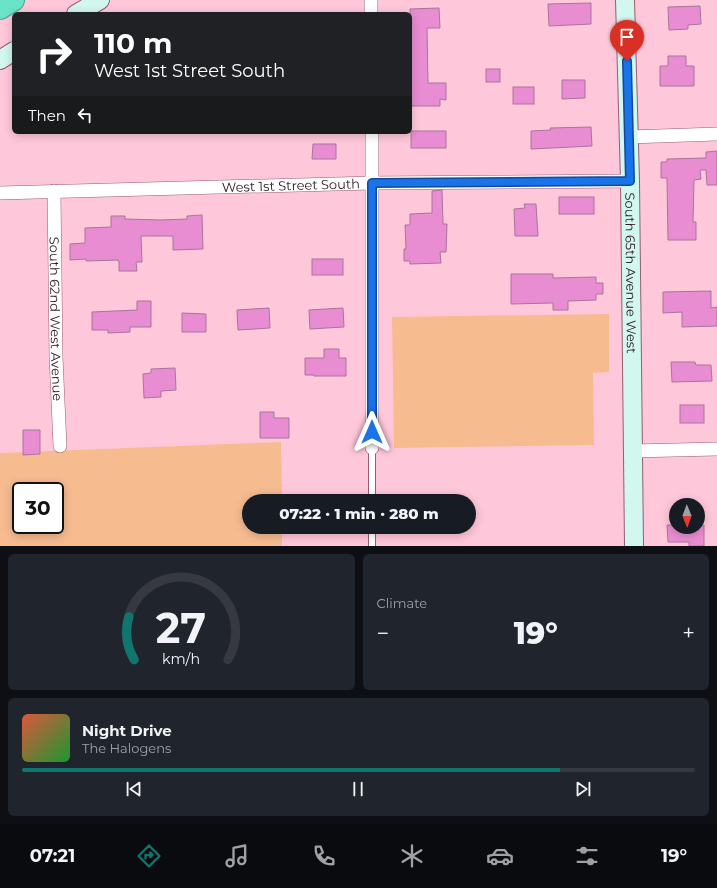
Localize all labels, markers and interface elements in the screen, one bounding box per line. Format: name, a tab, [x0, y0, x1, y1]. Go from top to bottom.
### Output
pin	[610, 20, 644, 61]
text: 110 m	[94, 26, 172, 60]
icon: arrive	[616, 26, 638, 48]
icon: right	[28, 28, 80, 80]
text: West 1st Street South	[94, 60, 285, 82]
icon: left	[74, 104, 96, 126]
text: Then	[28, 106, 66, 125]
street label: West 1st Street South	[222, 175, 360, 195]
street label: South 65th Avenue West	[622, 192, 640, 353]
street label: South 62nd West Avenue	[47, 237, 66, 402]
position arrow	[351, 411, 393, 453]
speed limit sign: 30	[12, 482, 64, 534]
north arrow	[669, 498, 705, 534]
map controls	[669, 498, 705, 534]
text: 07:22 · 1 min · 280 m	[279, 504, 439, 523]
text: Climate	[377, 595, 427, 611]
text: 27	[156, 603, 206, 653]
text: 19°	[514, 615, 558, 652]
text: −	[377, 620, 389, 647]
text: +	[682, 620, 695, 647]
text: km/h	[162, 650, 200, 668]
text: Night Drive	[82, 721, 172, 740]
text: The Halogens	[82, 740, 171, 756]
icon: previous	[123, 778, 145, 800]
icon: pause	[347, 778, 369, 800]
icon: next	[572, 778, 594, 800]
icon: directions	[135, 842, 163, 870]
icon: music	[223, 842, 251, 870]
icon: phone	[310, 842, 338, 870]
icon: climate	[398, 842, 426, 870]
icon: car	[486, 842, 514, 870]
icon: filters	[573, 842, 601, 870]
text: 07:21	[30, 845, 75, 867]
text: 19°	[661, 845, 687, 867]

